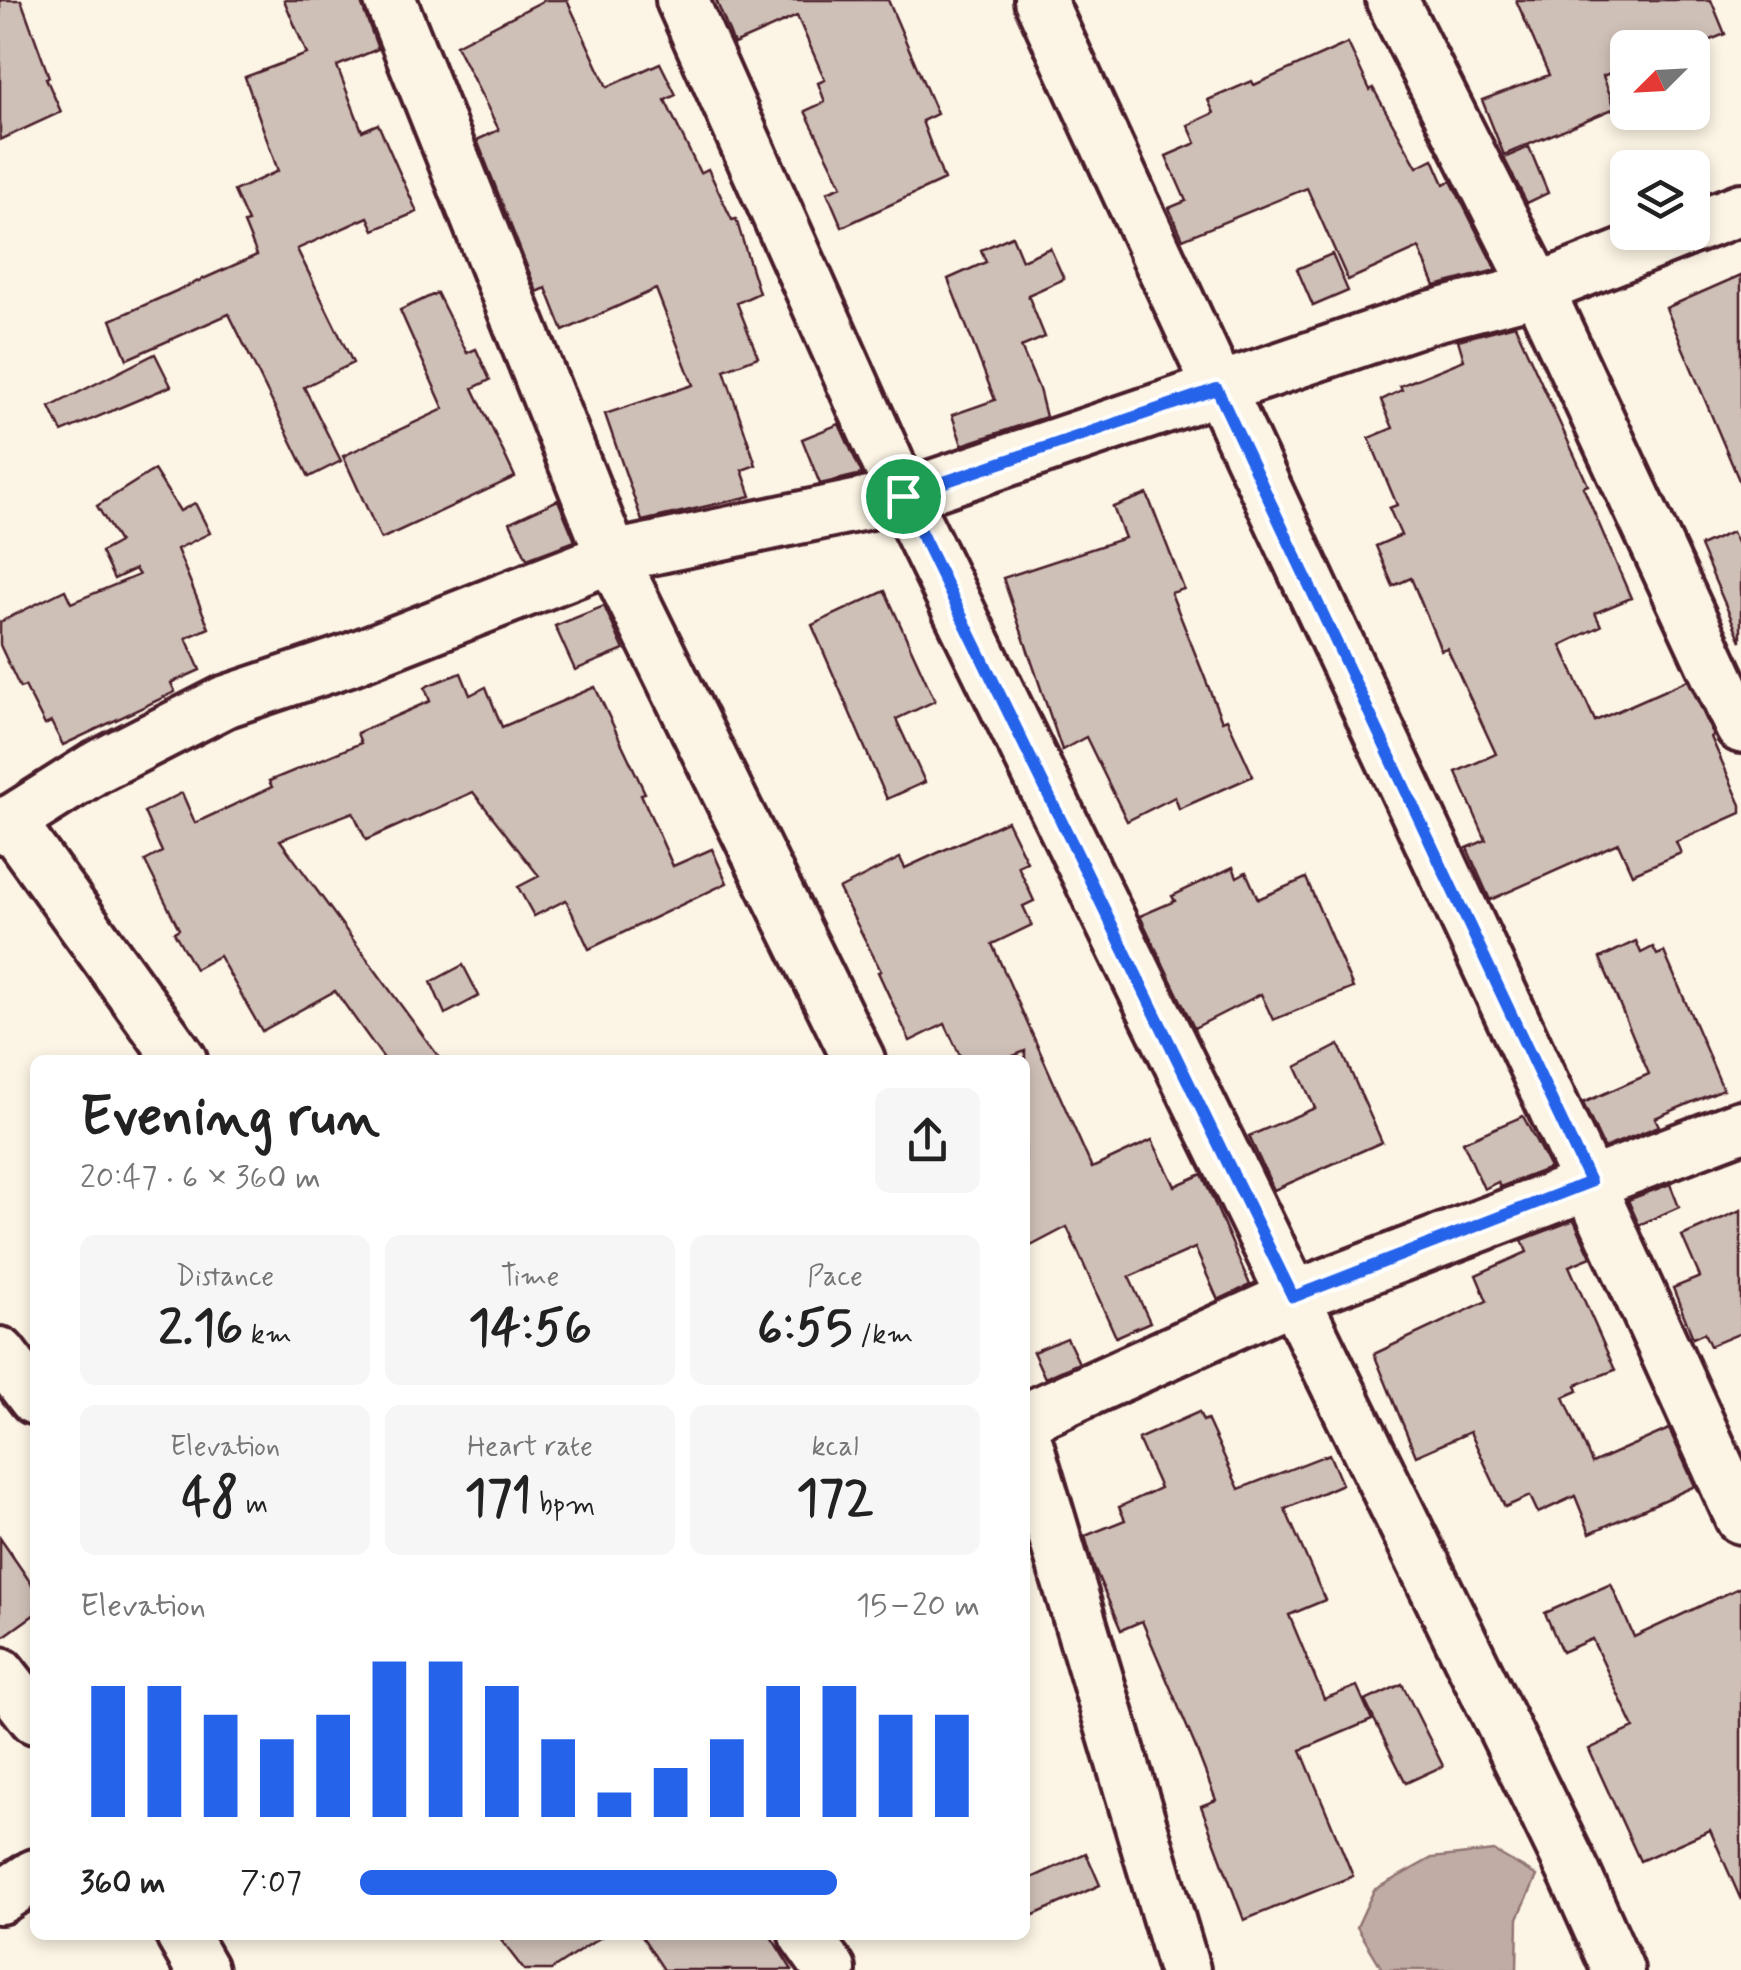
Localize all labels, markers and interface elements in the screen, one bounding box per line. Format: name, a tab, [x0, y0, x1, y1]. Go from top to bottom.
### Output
north arrow	[1610, 30, 1710, 130]
map controls	[1610, 30, 1710, 250]
button: layers	[1610, 150, 1710, 250]
pin	[861, 454, 946, 539]
icon: arrive	[876, 469, 931, 524]
text: Evening run	[80, 1083, 380, 1155]
button: share	[875, 1088, 980, 1193]
text: 20:47 · 6 × 360 m	[80, 1157, 321, 1199]
text: Distance	[176, 1259, 274, 1296]
text: Time	[501, 1259, 559, 1296]
text: Pace	[807, 1259, 863, 1296]
text: 2.16	[158, 1296, 243, 1362]
text: 14:56	[468, 1296, 592, 1362]
text: 6:55	[757, 1296, 852, 1362]
text: km	[243, 1317, 292, 1354]
text: /km	[852, 1317, 913, 1354]
text: Elevation	[170, 1429, 280, 1466]
text: Heart rate	[467, 1429, 593, 1466]
text: kcal	[811, 1429, 859, 1466]
text: 48	[182, 1466, 238, 1532]
text: 171	[465, 1466, 532, 1532]
text: 172	[796, 1466, 874, 1532]
text: m	[238, 1487, 268, 1524]
text: bpm	[532, 1487, 595, 1524]
text: Elevation	[80, 1585, 206, 1627]
text: 15–20 m	[856, 1585, 980, 1627]
text: 360 m	[80, 1862, 166, 1904]
text: 7:07	[240, 1862, 302, 1904]

